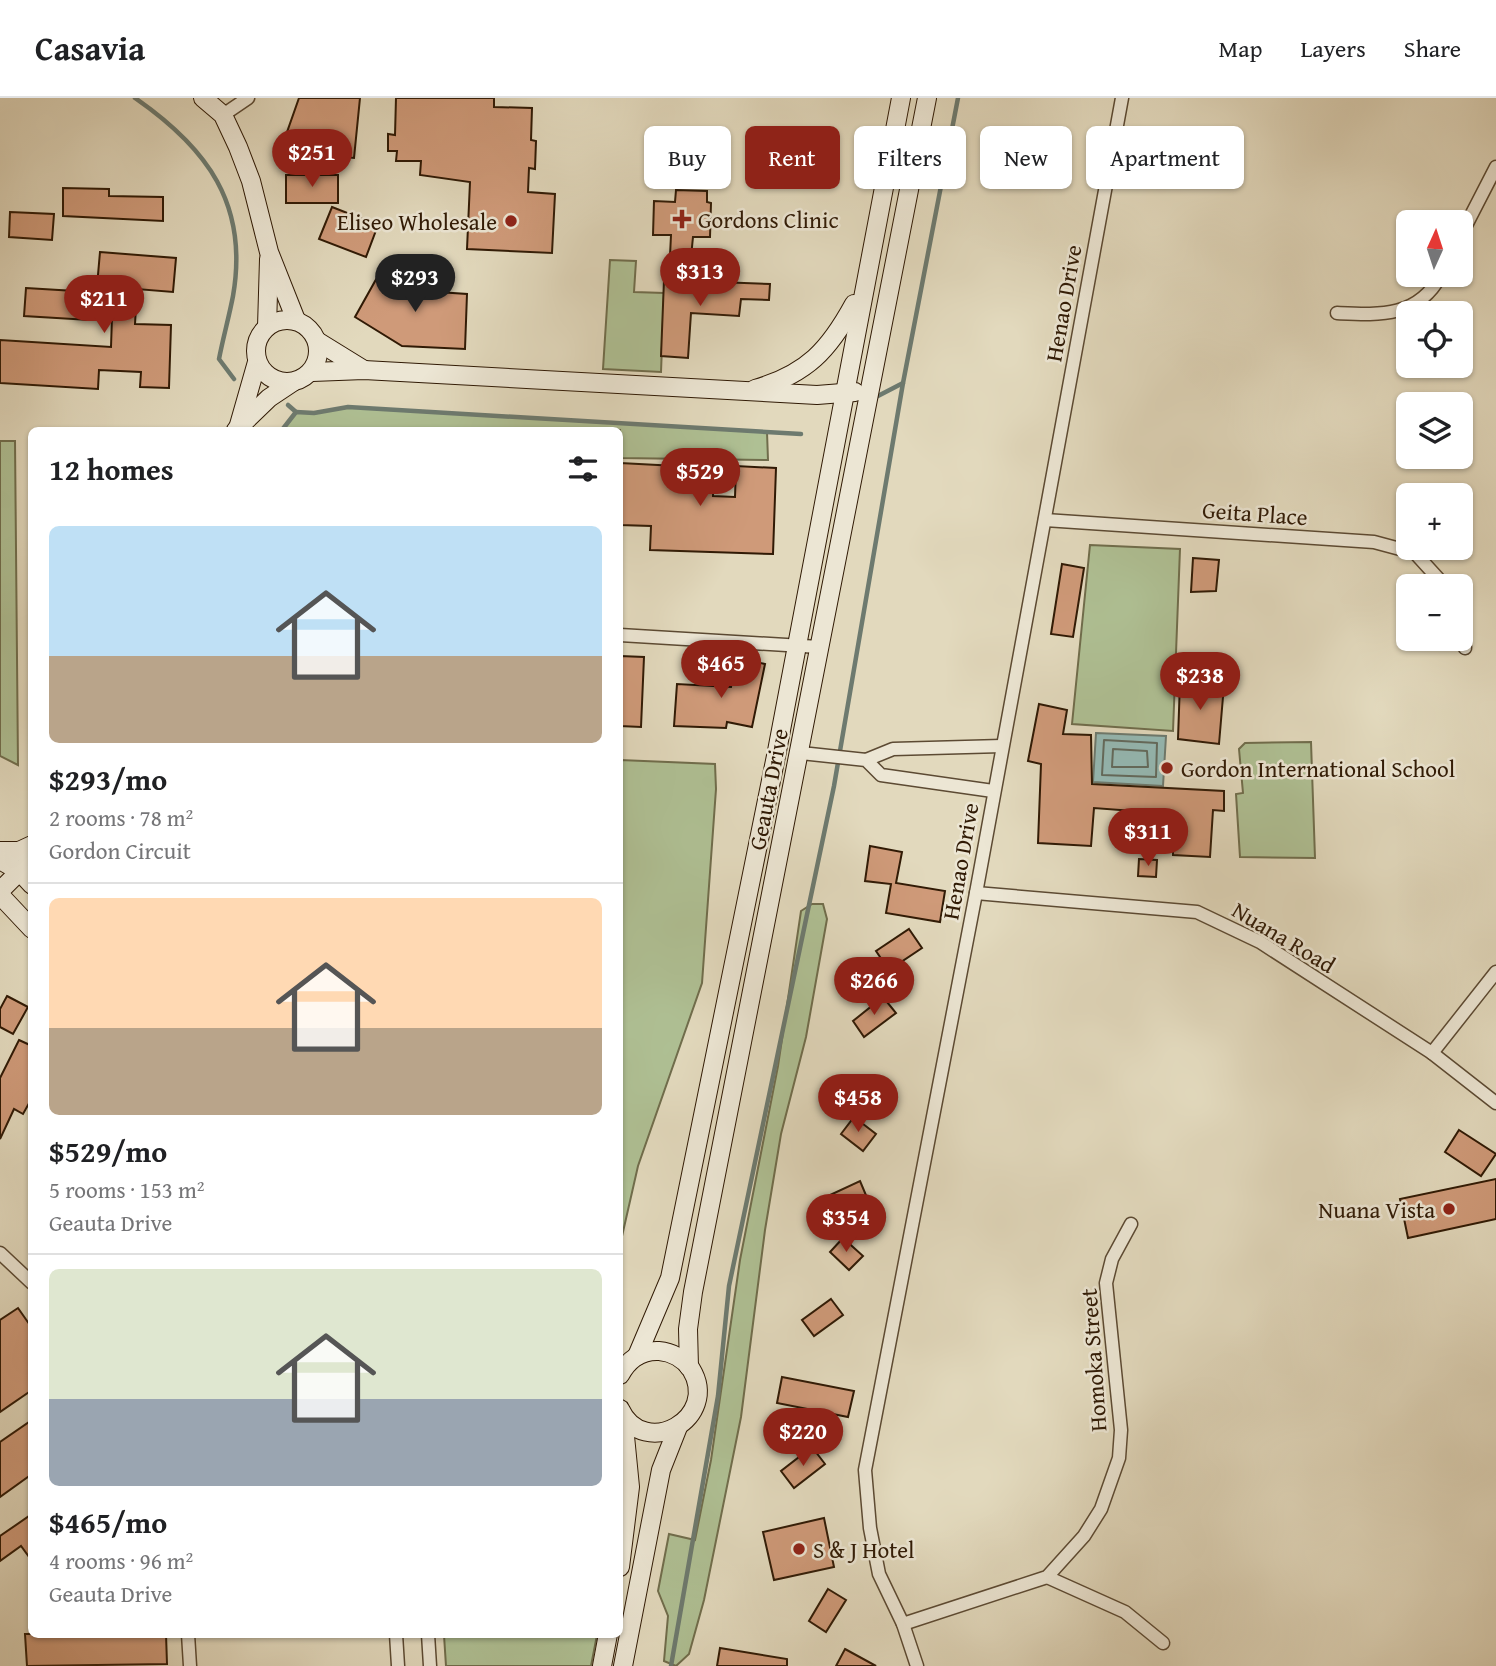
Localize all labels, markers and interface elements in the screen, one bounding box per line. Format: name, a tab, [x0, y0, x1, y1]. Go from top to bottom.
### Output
text: Casavia	[35, 24, 145, 72]
text: Map	[1219, 31, 1262, 66]
text: Layers	[1300, 31, 1366, 66]
text: Share	[1404, 31, 1461, 66]
chip: Buy	[644, 126, 731, 189]
chip: Rent	[745, 126, 840, 189]
chip: Filters	[854, 126, 966, 189]
chip: New	[980, 126, 1072, 189]
chip: Apartment	[1086, 126, 1244, 189]
pin: $251	[271, 130, 353, 189]
text: $251	[288, 135, 336, 168]
place label: Gordons Clinic	[698, 203, 839, 236]
place label: Eliseo Wholesale	[337, 205, 497, 238]
marker: Gordons Clinic	[672, 209, 692, 229]
north arrow	[1396, 210, 1474, 287]
map controls	[1396, 210, 1473, 651]
marker: Eliseo Wholesale	[503, 213, 519, 229]
street label: Henao Drive	[1036, 242, 1090, 364]
pin: $313	[659, 248, 741, 308]
pin: $293	[374, 254, 456, 314]
text: $313	[676, 254, 724, 287]
text: $293	[391, 260, 439, 293]
pin: $211	[63, 275, 145, 335]
text: $211	[80, 281, 128, 314]
button: locate	[1396, 301, 1473, 378]
button: layers	[1396, 392, 1473, 469]
text: 12 homes	[49, 447, 174, 491]
pin: $529	[659, 448, 741, 508]
icon: filters	[564, 450, 602, 488]
text: $529	[676, 454, 724, 487]
button: +	[1396, 483, 1473, 560]
street label: Geita Place	[1201, 493, 1309, 533]
icon: home	[263, 572, 389, 698]
button: −	[1396, 574, 1473, 651]
pin: $465	[680, 640, 762, 700]
text: $465	[697, 646, 745, 679]
pin: $238	[1159, 652, 1241, 712]
text: $238	[1176, 658, 1224, 691]
street label: Geauta Drive	[740, 725, 796, 853]
place label: Gordon International School	[1181, 752, 1455, 785]
text: $293/mo	[49, 757, 167, 801]
marker: Gordon International School	[1159, 760, 1175, 776]
street label: Henao Drive	[933, 800, 987, 922]
text: 2 rooms · 78 m²	[49, 801, 193, 834]
pin: $311	[1107, 808, 1189, 868]
text: $311	[1124, 814, 1172, 847]
text: Gordon Circuit	[49, 834, 191, 867]
street label: Nuana Road	[1226, 893, 1343, 981]
icon: home	[263, 944, 389, 1070]
pin: $266	[833, 958, 915, 1017]
text: $266	[850, 963, 898, 996]
pin: $458	[817, 1074, 899, 1134]
text: $458	[834, 1080, 882, 1113]
text: $529/mo	[49, 1129, 167, 1173]
text: 5 rooms · 153 m²	[49, 1173, 204, 1206]
place label: Nuana Vista	[1318, 1193, 1435, 1226]
pin: $354	[805, 1194, 887, 1254]
text: $354	[822, 1200, 870, 1233]
marker: Nuana Vista	[1441, 1201, 1457, 1217]
text: Geauta Drive	[49, 1206, 172, 1239]
street label: Homoka Street	[1072, 1287, 1114, 1433]
icon: home	[263, 1315, 389, 1441]
pin: $220	[762, 1408, 844, 1468]
text: $220	[779, 1414, 827, 1447]
text: $465/mo	[49, 1500, 167, 1544]
place label: S & J Hotel	[813, 1533, 915, 1566]
marker: S & J Hotel	[791, 1541, 807, 1557]
text: 4 rooms · 96 m²	[49, 1544, 193, 1577]
text: Geauta Drive	[49, 1577, 172, 1610]

